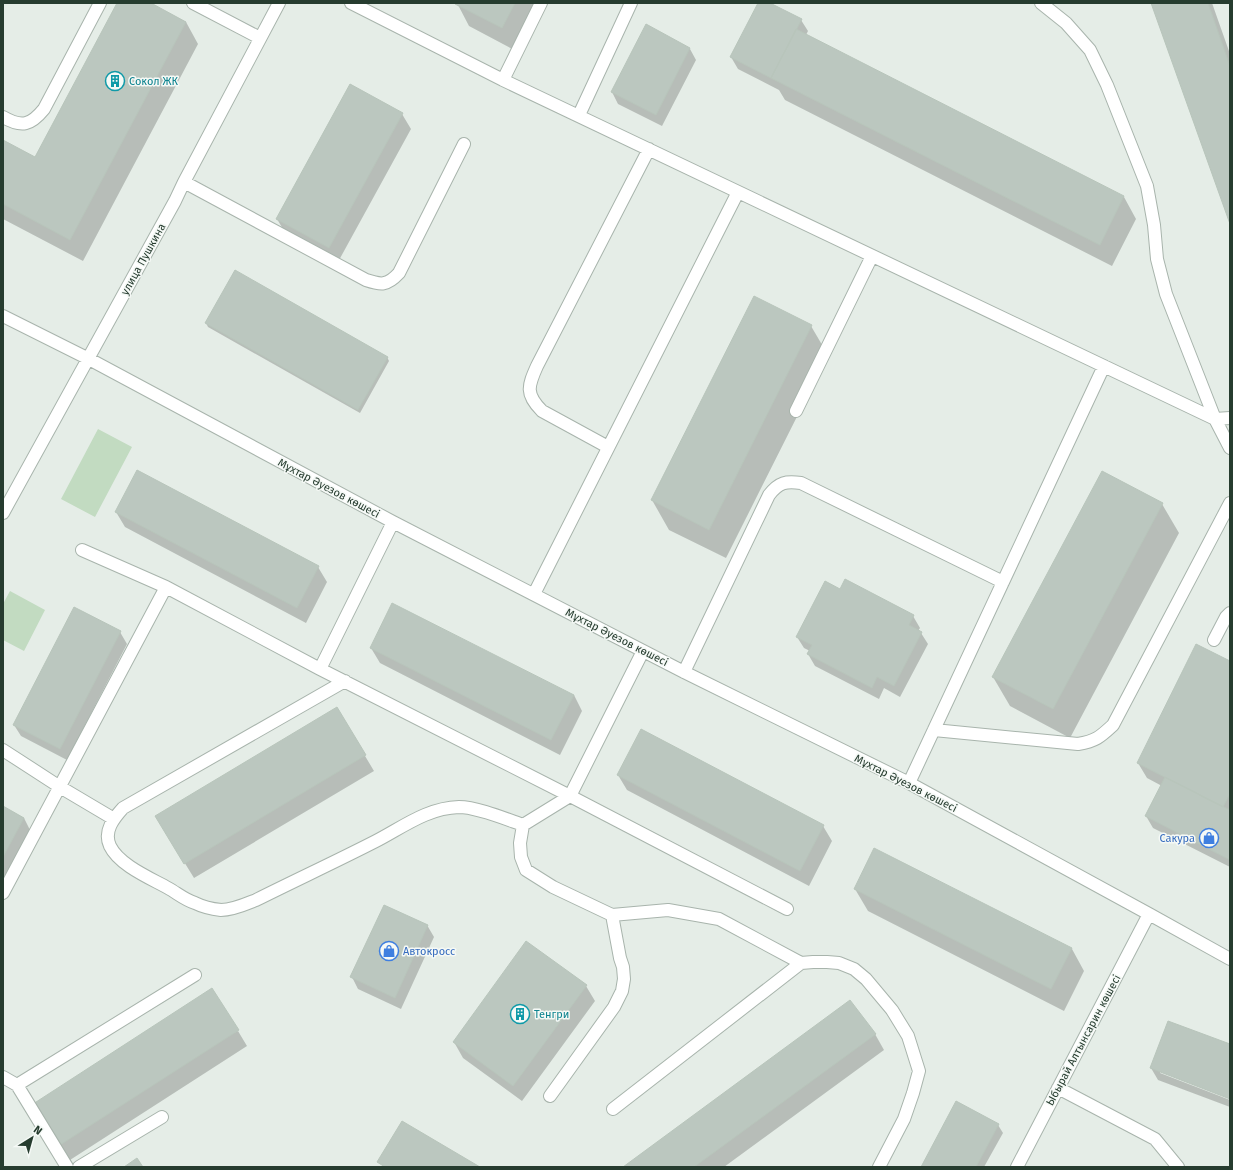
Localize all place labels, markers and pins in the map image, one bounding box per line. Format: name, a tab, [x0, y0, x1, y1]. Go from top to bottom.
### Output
building icon: Сокол ЖК	[104, 70, 126, 92]
place label: Сокол ЖК	[129, 75, 179, 88]
shop icon: Сакура	[1198, 827, 1220, 849]
place label: Сакура	[1159, 832, 1195, 845]
shop icon: Автокросс	[378, 940, 400, 962]
place label: Автокросс	[403, 945, 455, 958]
building icon: Тенгри	[509, 1003, 531, 1025]
place label: Тенгри	[534, 1008, 569, 1021]

